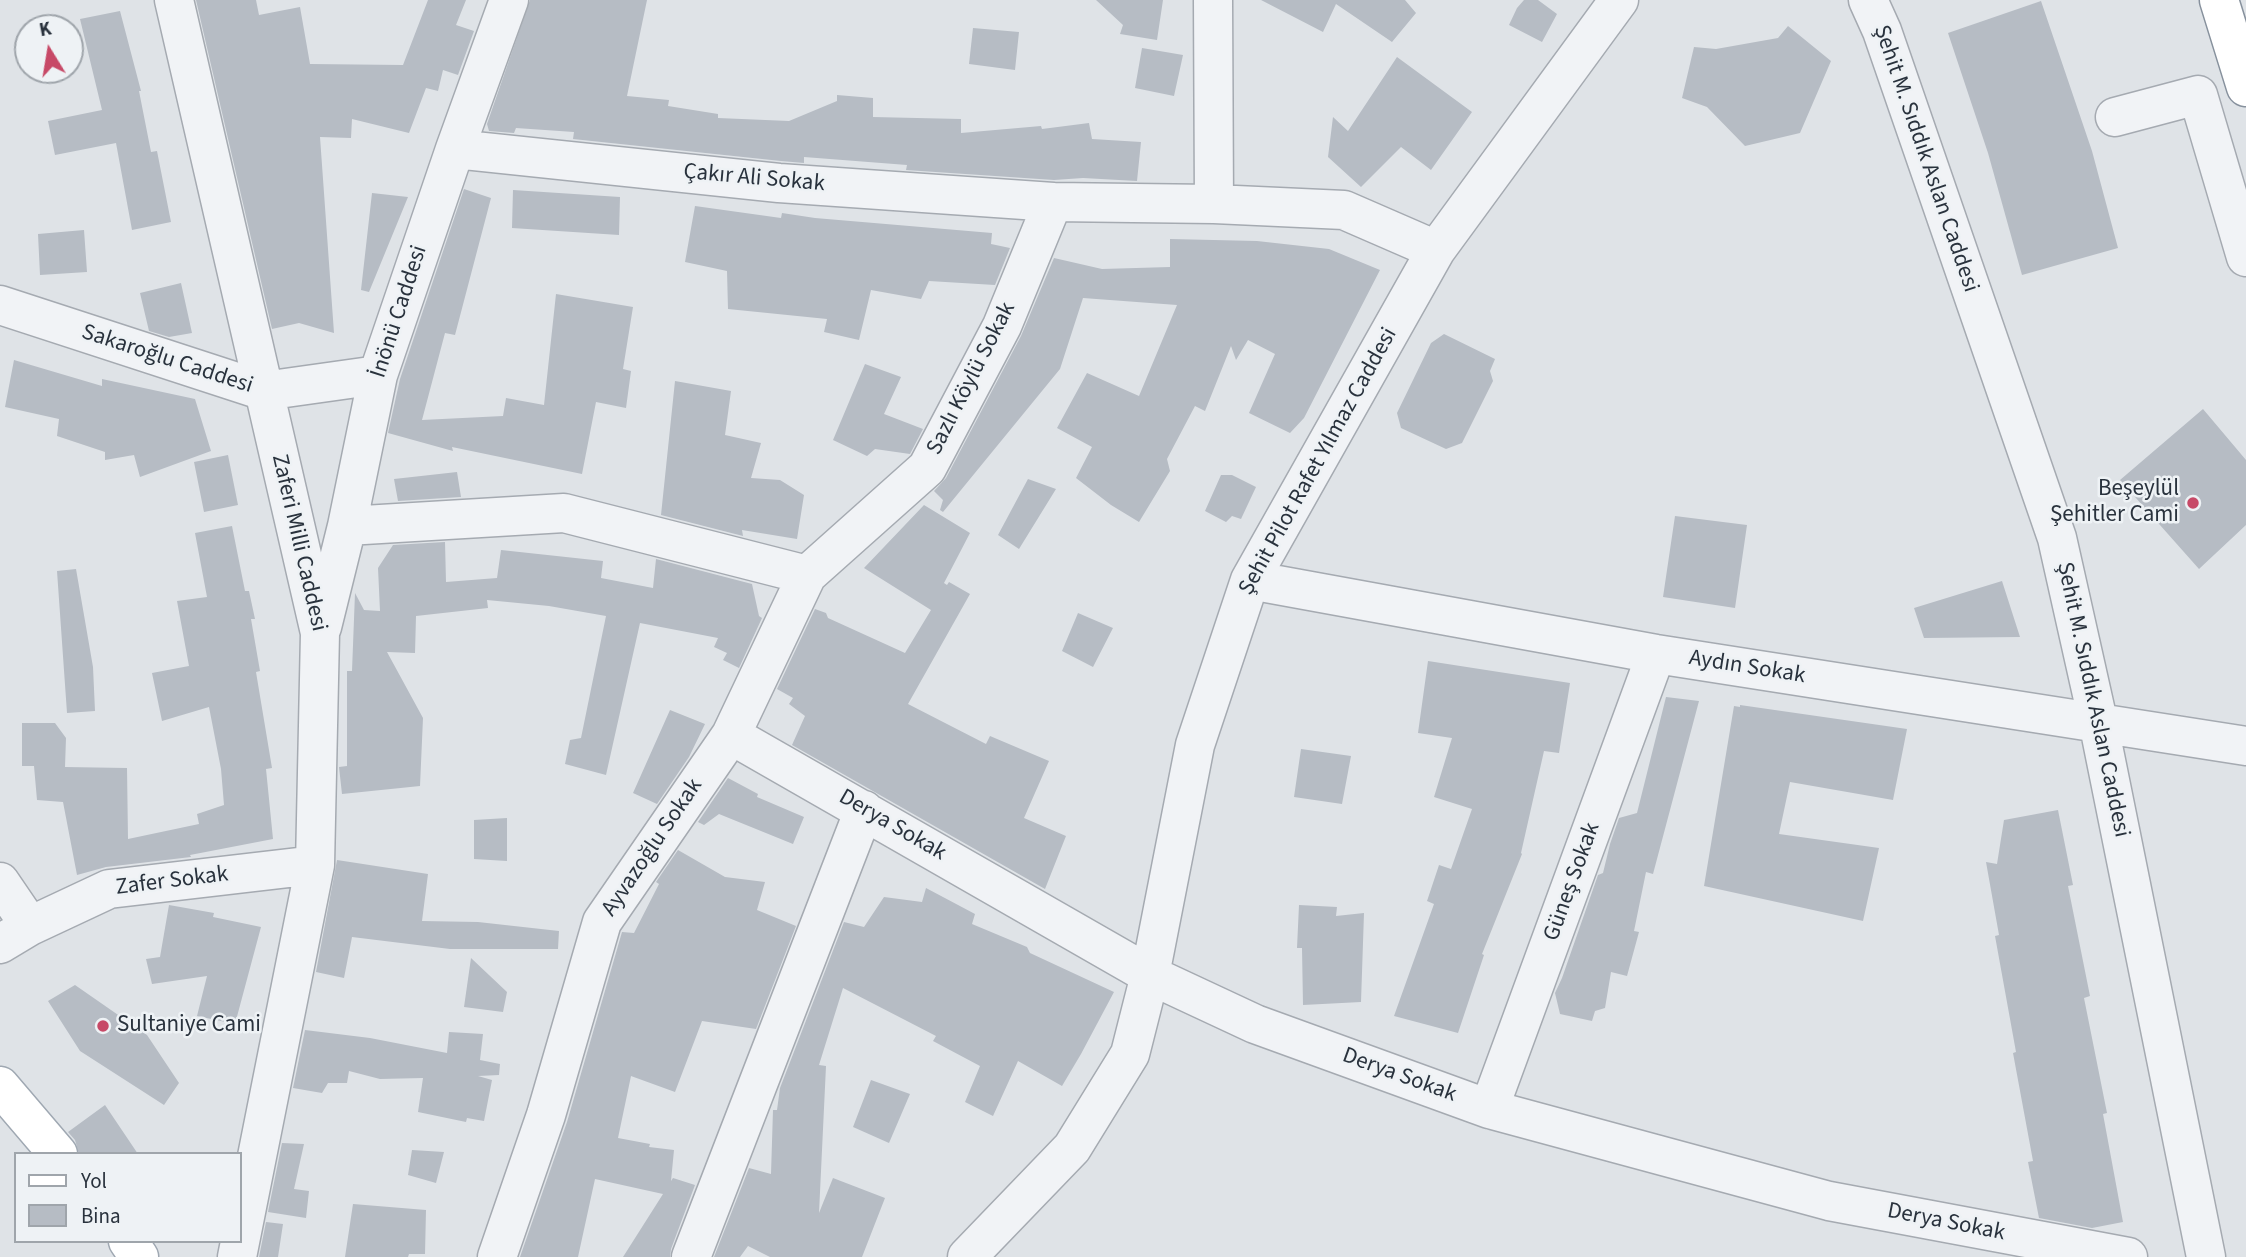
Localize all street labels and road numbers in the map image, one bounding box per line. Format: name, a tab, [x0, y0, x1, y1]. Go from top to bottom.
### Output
street label: Şehit M. Sıddık Aslan Caddesi	[1866, 22, 1984, 296]
street label: Çakır Ali Sokak	[682, 159, 826, 199]
street label: İnönü Caddesi	[366, 242, 434, 382]
street label: Sazlı Köylü Sokak	[922, 298, 1022, 460]
street label: Sakaroğlu Caddesi	[78, 319, 256, 401]
street label: Şehit Pilot Rafet Yılmaz Caddesi	[1234, 323, 1404, 601]
street label: Zaferi Milli Caddesi	[264, 452, 332, 634]
street label: Şehit M. Sıddık Aslan Caddesi	[2049, 560, 2135, 840]
street label: Aydın Sokak	[1687, 645, 1807, 691]
street label: Ayvazoğlu Sokak	[597, 774, 709, 922]
street label: Derya Sokak	[833, 784, 951, 868]
street label: Güneş Sokak	[1539, 819, 1607, 945]
street label: Zafer Sokak	[114, 861, 230, 903]
street label: Derya Sokak	[1338, 1043, 1460, 1109]
street label: Derya Sokak	[1885, 1198, 2007, 1248]

